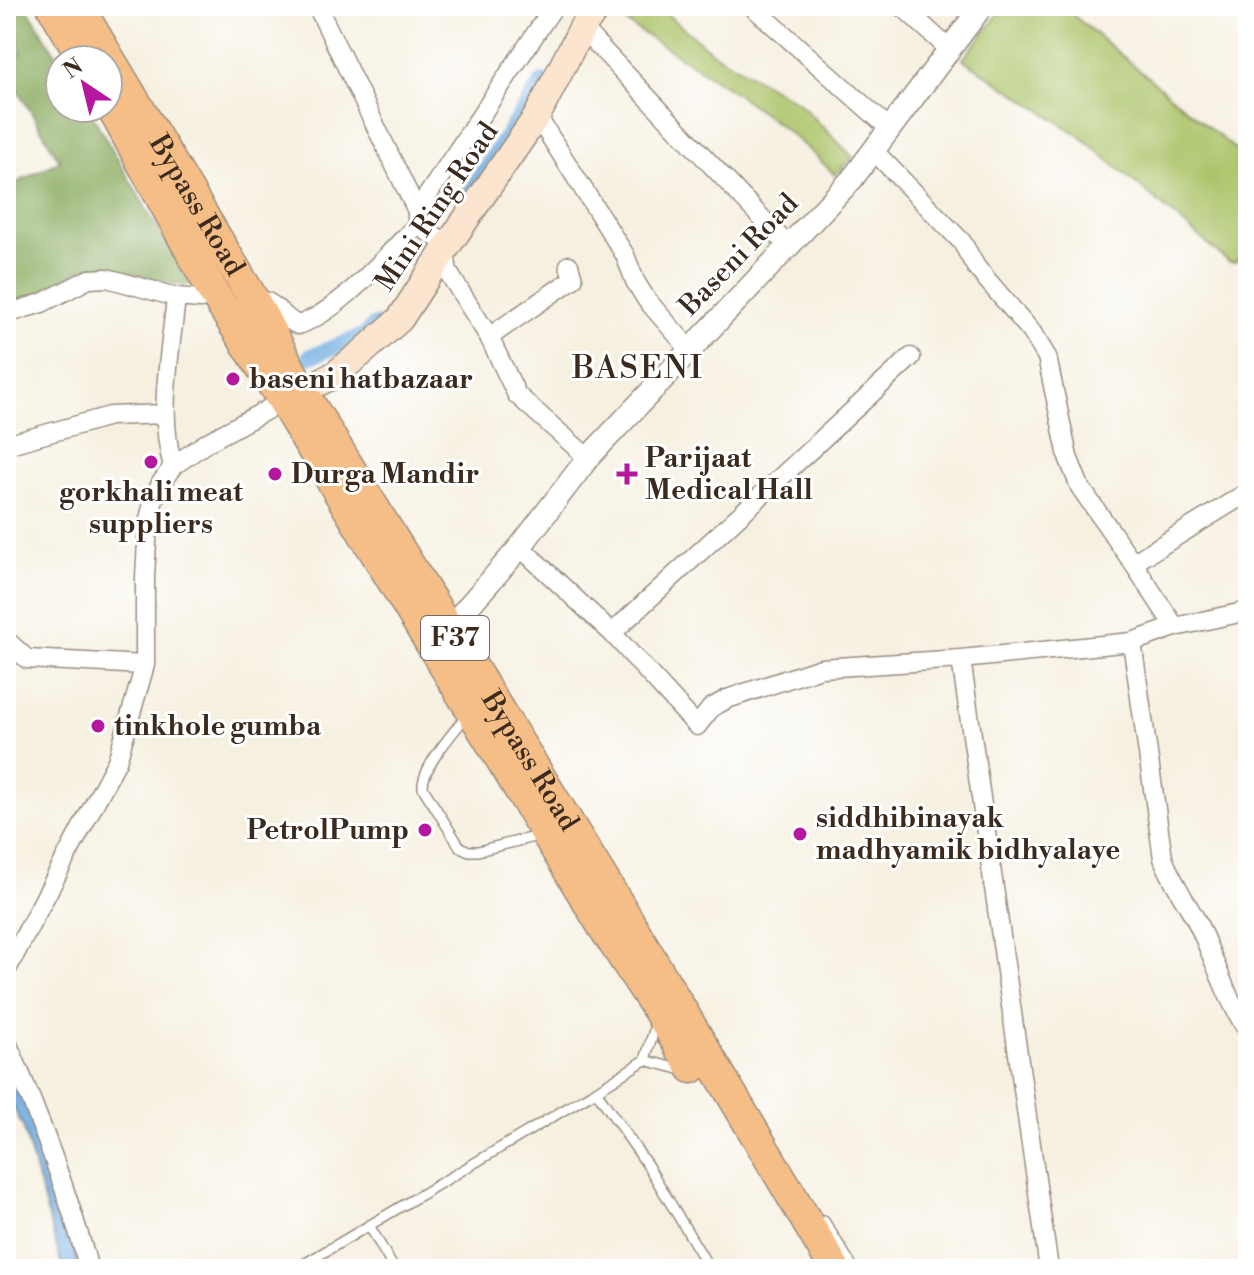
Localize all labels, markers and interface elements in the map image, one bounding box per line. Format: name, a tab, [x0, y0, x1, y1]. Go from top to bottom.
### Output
north arrow	[44, 44, 124, 124]
text: N	[59, 52, 89, 85]
street label: Mini Ring Road	[368, 116, 506, 298]
street label: Bypass Road	[141, 127, 253, 282]
street label: Baseni Road	[671, 186, 806, 324]
district label: BASENI	[571, 348, 704, 388]
place label: baseni hatbazaar	[249, 362, 473, 397]
marker: baseni hatbazaar	[224, 370, 242, 388]
place label: Parijaat Medical Hall	[645, 441, 813, 508]
marker: gorkhali meat suppliers	[142, 453, 160, 471]
place label: Durga Mandir	[291, 457, 479, 492]
marker: Parijaat Medical Hall	[616, 463, 638, 485]
marker: Durga Mandir	[266, 465, 284, 483]
place label: gorkhali meat suppliers	[59, 475, 244, 542]
road number: F37	[421, 616, 489, 660]
street label: Bypass Road	[473, 683, 587, 837]
place label: tinkhole gumba	[114, 709, 322, 744]
marker: tinkhole gumba	[89, 717, 107, 735]
place label: siddhibinayak madhyamik bidhyalaye	[816, 801, 1120, 868]
place label: PetrolPump	[246, 813, 409, 848]
marker: PetrolPump	[416, 821, 434, 839]
marker: siddhibinayak madhyamik bidhyalaye	[791, 825, 809, 843]

